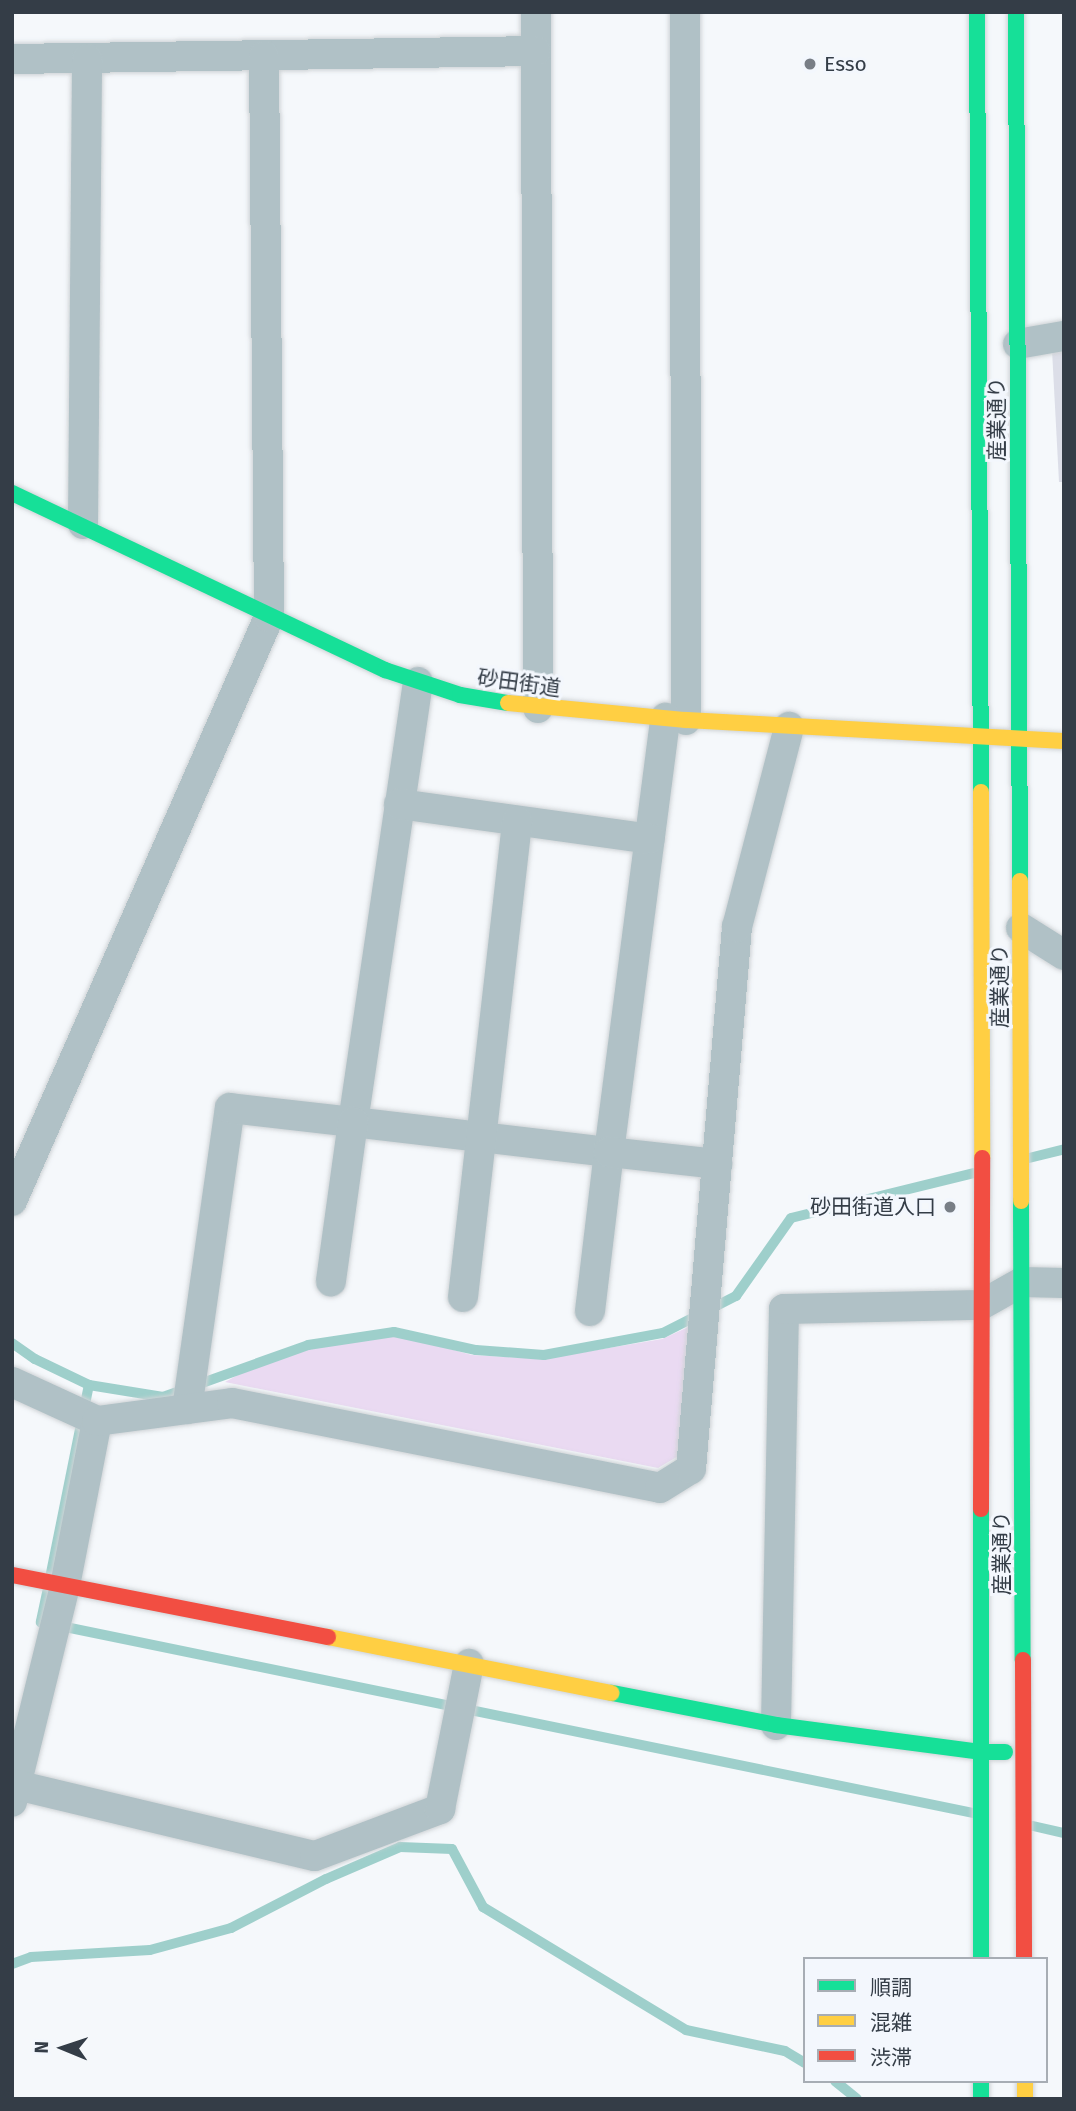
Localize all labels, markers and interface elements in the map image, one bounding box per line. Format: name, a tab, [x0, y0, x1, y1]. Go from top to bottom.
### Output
place label: Esso	[824, 51, 867, 77]
marker: Esso	[802, 56, 818, 72]
street label: 産業通り	[984, 377, 1010, 461]
street label: 砂田街道	[476, 665, 562, 701]
street label: 産業通り	[987, 944, 1013, 1028]
place label: 砂田街道入口	[810, 1194, 936, 1220]
marker: 砂田街道入口	[942, 1199, 958, 1215]
street label: 産業通り	[989, 1511, 1015, 1595]
legend	[803, 1957, 1048, 2083]
text: 順調	[870, 1975, 912, 2001]
text: 混雑	[870, 2010, 912, 2036]
north arrow	[28, 2013, 98, 2083]
text: N	[30, 2041, 53, 2054]
text: 渋滞	[870, 2045, 912, 2071]

